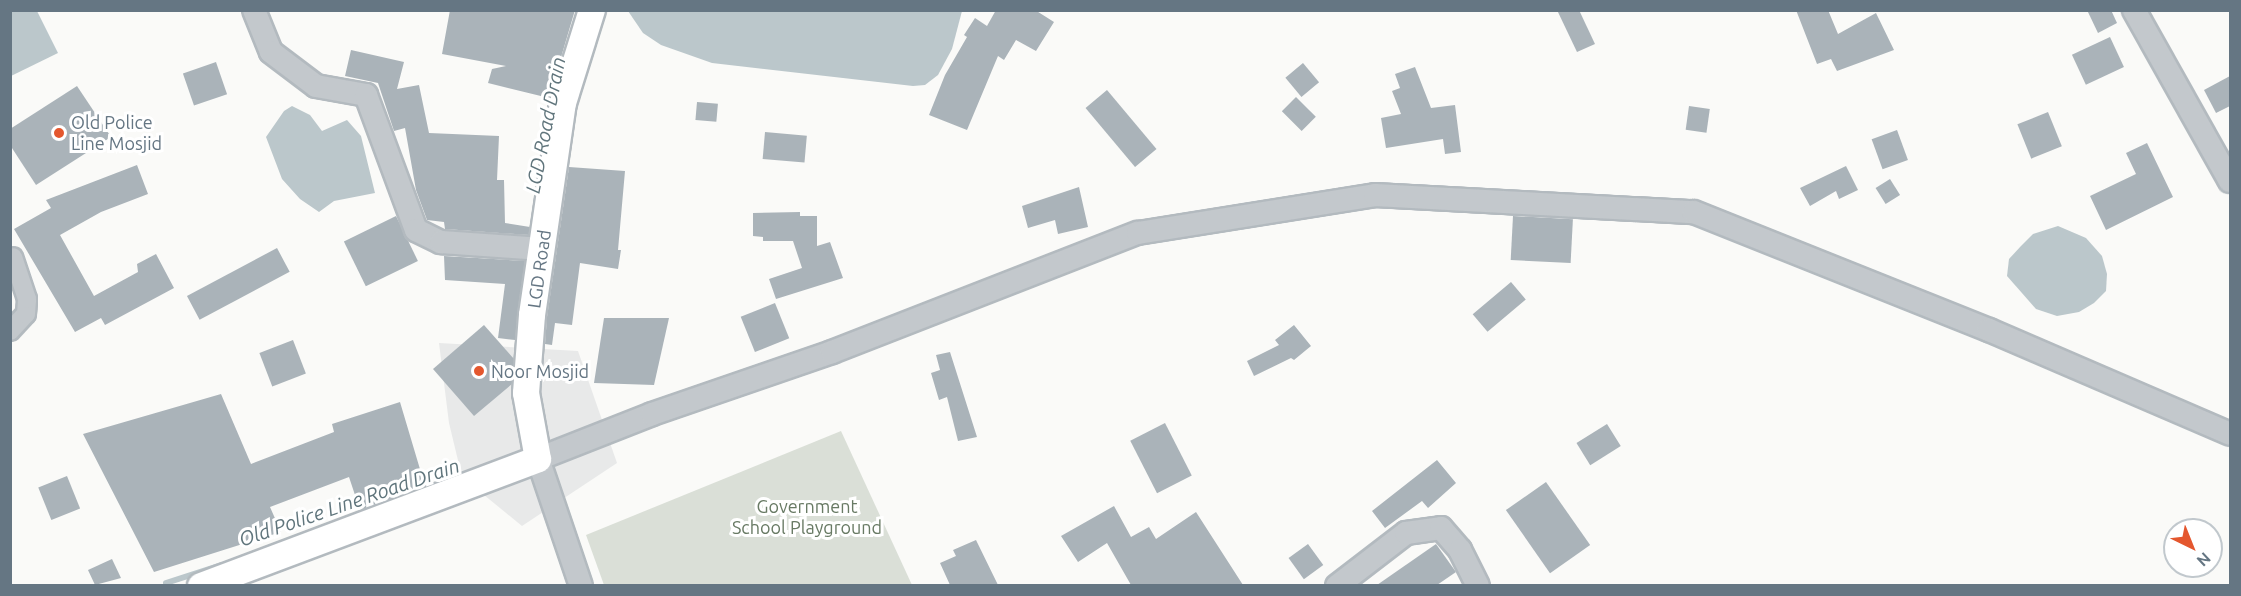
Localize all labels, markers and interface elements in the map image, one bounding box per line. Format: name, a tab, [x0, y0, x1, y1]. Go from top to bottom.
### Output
water label: LGD Road Drain	[520, 55, 570, 195]
place label: Old Police Line Mosjid	[71, 112, 162, 154]
marker: Old Police Line Mosjid	[52, 126, 66, 140]
street label: LGD Road	[523, 228, 555, 310]
place label: Noor Mosjid	[491, 360, 589, 382]
marker: Noor Mosjid	[472, 364, 486, 378]
water label: Old Police Line Road Drain	[235, 453, 463, 551]
park label: Government School Playground	[732, 496, 882, 538]
north arrow	[2163, 518, 2223, 578]
text: N	[2193, 549, 2214, 570]

